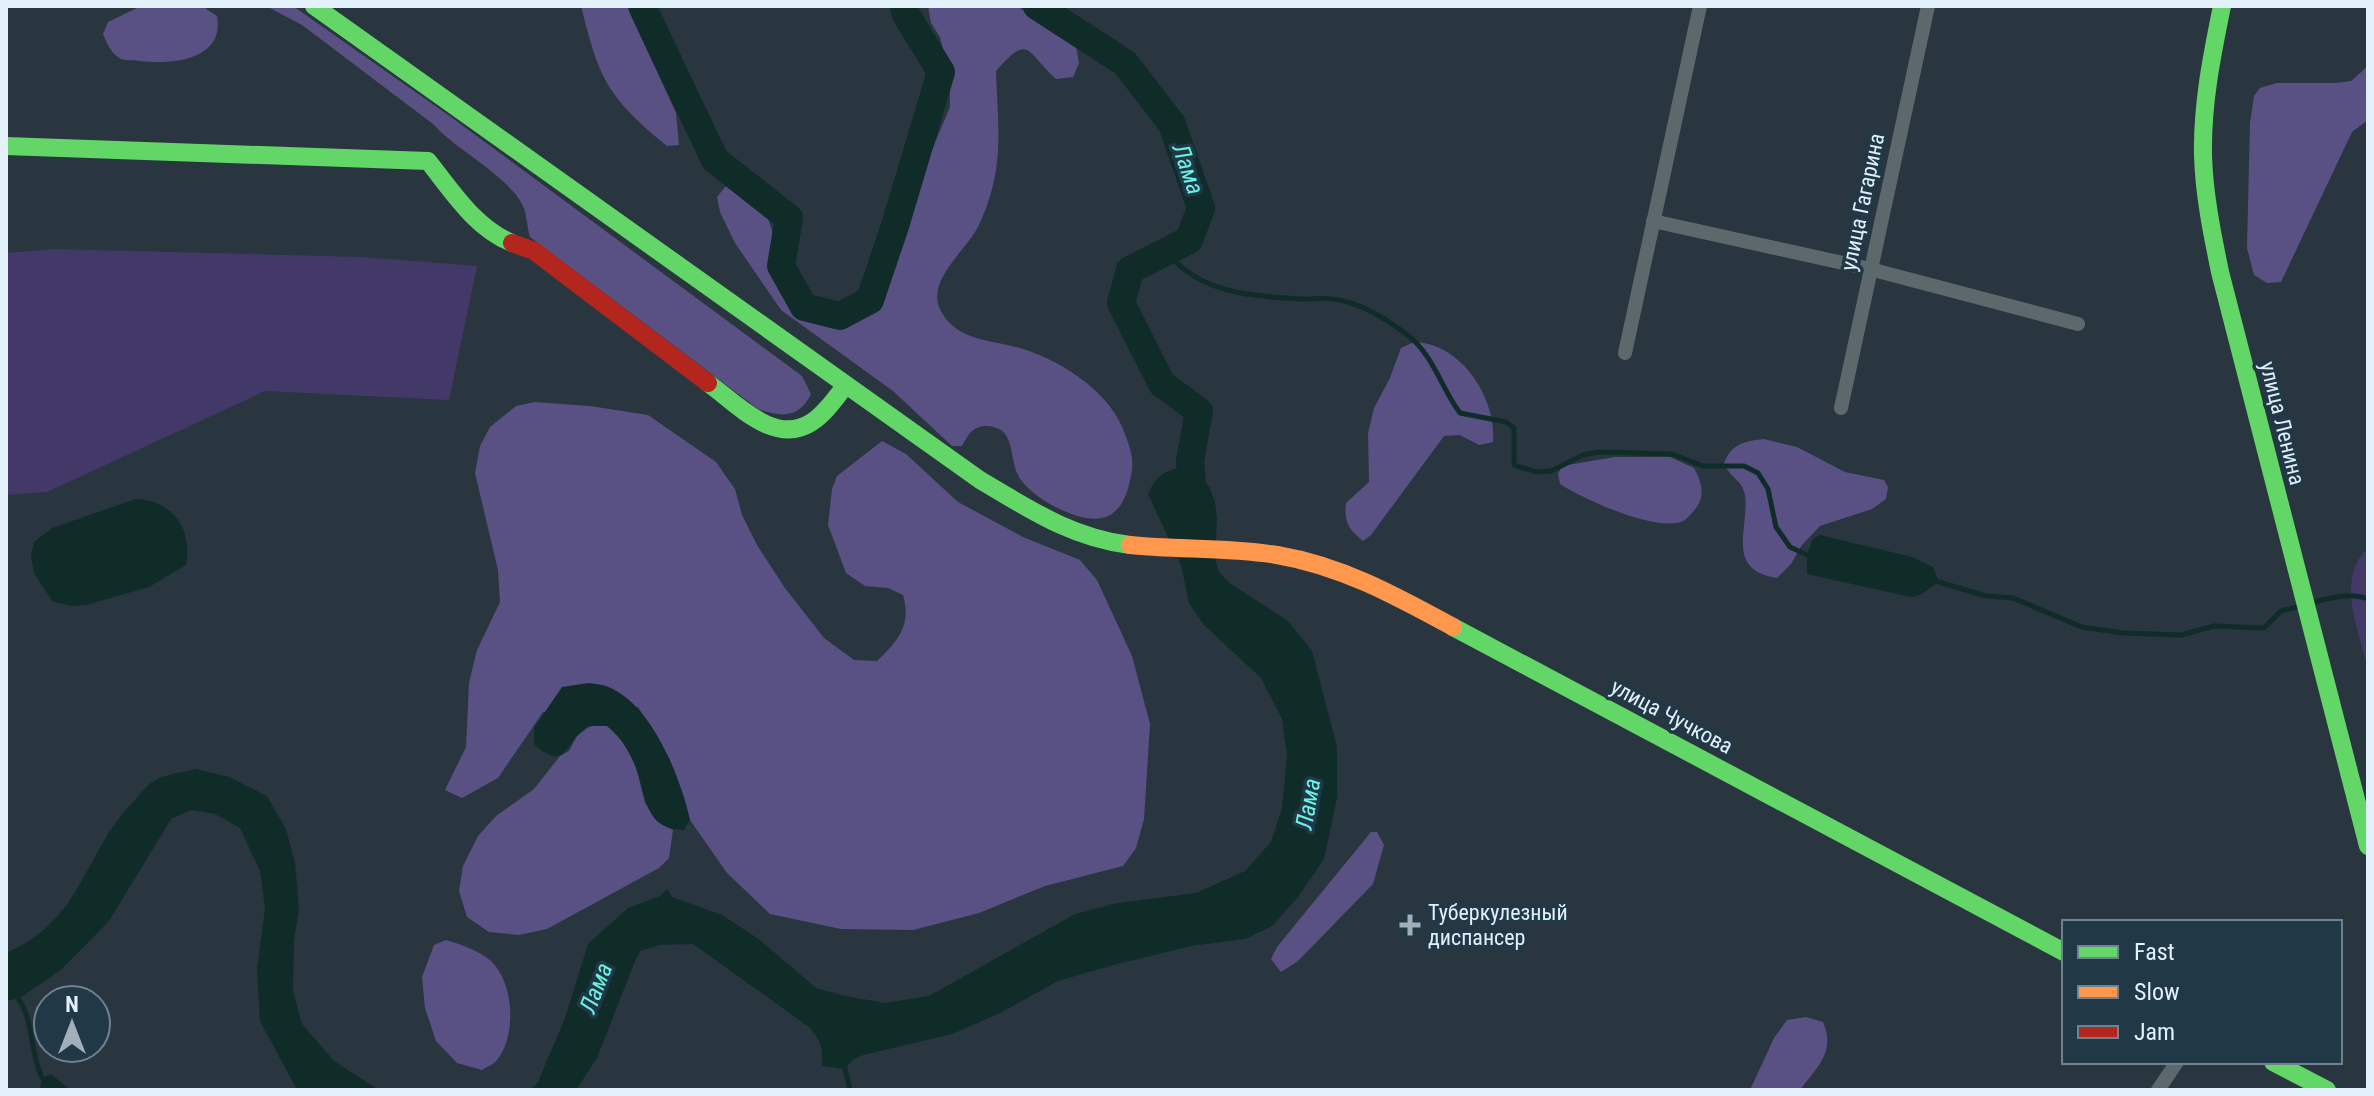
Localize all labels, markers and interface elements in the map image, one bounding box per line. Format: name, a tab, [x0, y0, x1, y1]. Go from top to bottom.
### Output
street label: улица Гагарина	[1836, 131, 1889, 273]
water label: Лама	[1166, 139, 1210, 198]
street label: улица Ленина	[2255, 359, 2310, 487]
street label: улица Чучкова	[1607, 674, 1737, 759]
water label: Лама	[1290, 776, 1326, 833]
place label: Туберкулезный диспансер	[1428, 900, 1568, 950]
marker: Туберкулезный диспансер	[1399, 914, 1421, 936]
legend	[2062, 920, 2342, 1064]
text: Fast	[2134, 938, 2175, 966]
water label: Лама	[573, 959, 618, 1018]
text: Slow	[2134, 978, 2180, 1006]
north arrow	[32, 984, 112, 1064]
text: N	[65, 992, 79, 1017]
text: Jam	[2134, 1018, 2175, 1046]

